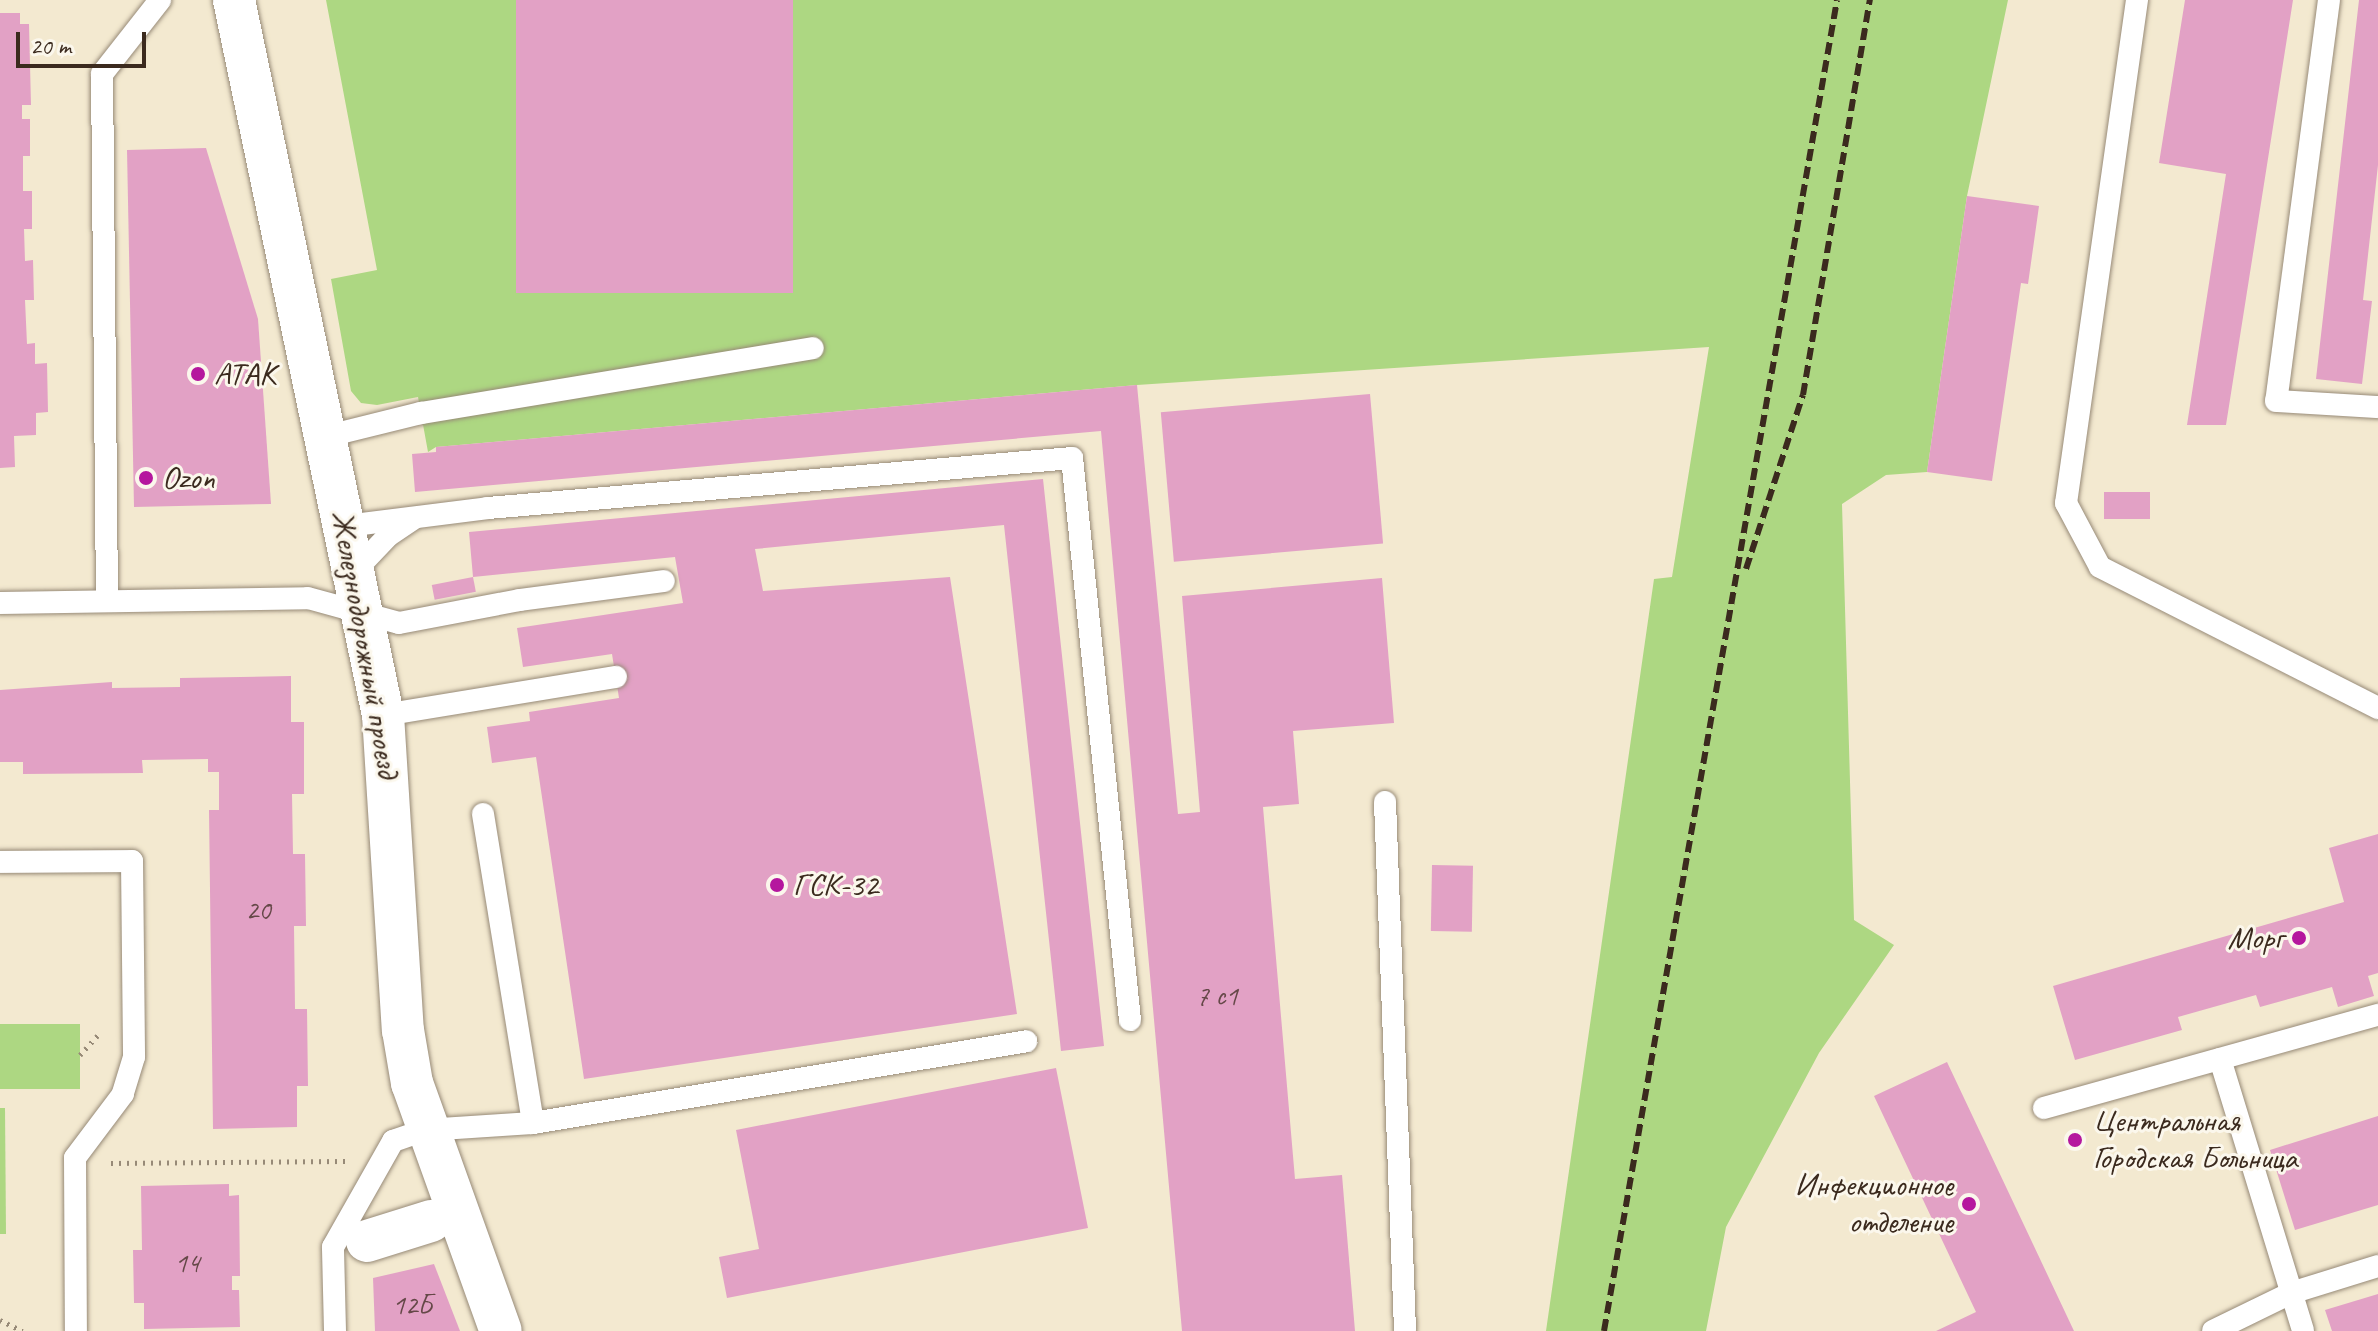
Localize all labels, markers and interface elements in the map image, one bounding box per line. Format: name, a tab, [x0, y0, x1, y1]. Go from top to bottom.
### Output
scale bar	[20, 16, 150, 66]
text: 20 m	[30, 31, 71, 61]
place label: АТАК	[214, 355, 275, 393]
marker: АТАК	[189, 365, 207, 383]
place label: Ozon	[162, 459, 215, 497]
marker: Ozon	[137, 469, 155, 487]
street label: Железнодорожный проезд	[323, 507, 407, 781]
place label: ГСК-32	[793, 866, 878, 904]
marker: ГСК-32	[768, 876, 786, 894]
house number: 20	[245, 893, 271, 927]
place label: Морг	[2228, 919, 2283, 957]
marker: Морг	[2290, 929, 2308, 947]
house number: 7 с1	[1196, 979, 1238, 1013]
place label: Центральная Городская Больница	[2093, 1103, 2301, 1178]
marker: Центральная Городская Больница	[2064, 1129, 2086, 1151]
place label: Инфекционное отделение	[1794, 1167, 1953, 1242]
marker: Инфекционное отделение	[1960, 1195, 1978, 1213]
house number: 14	[174, 1246, 200, 1280]
house number: 12Б	[392, 1288, 432, 1322]

